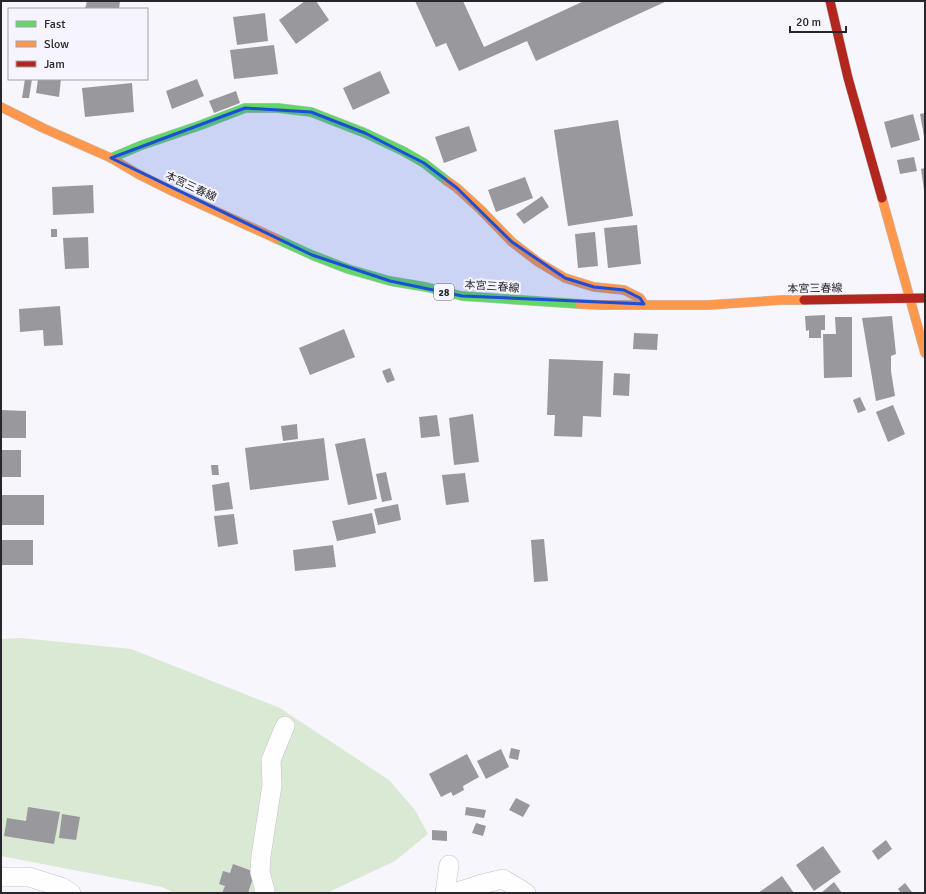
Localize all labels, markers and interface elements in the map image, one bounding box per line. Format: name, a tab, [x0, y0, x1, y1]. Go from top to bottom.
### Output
legend	[8, 8, 148, 80]
scale bar	[790, 8, 846, 34]
text: 20 m	[796, 15, 821, 30]
text: Fast	[44, 17, 65, 32]
text: Slow	[44, 37, 69, 52]
text: Jam	[44, 57, 65, 72]
street label: 本宮三春線	[163, 169, 218, 204]
street label: 本宮三春線	[464, 278, 520, 295]
street label: 本宮三春線	[787, 282, 843, 295]
road number: 28	[434, 284, 454, 300]

